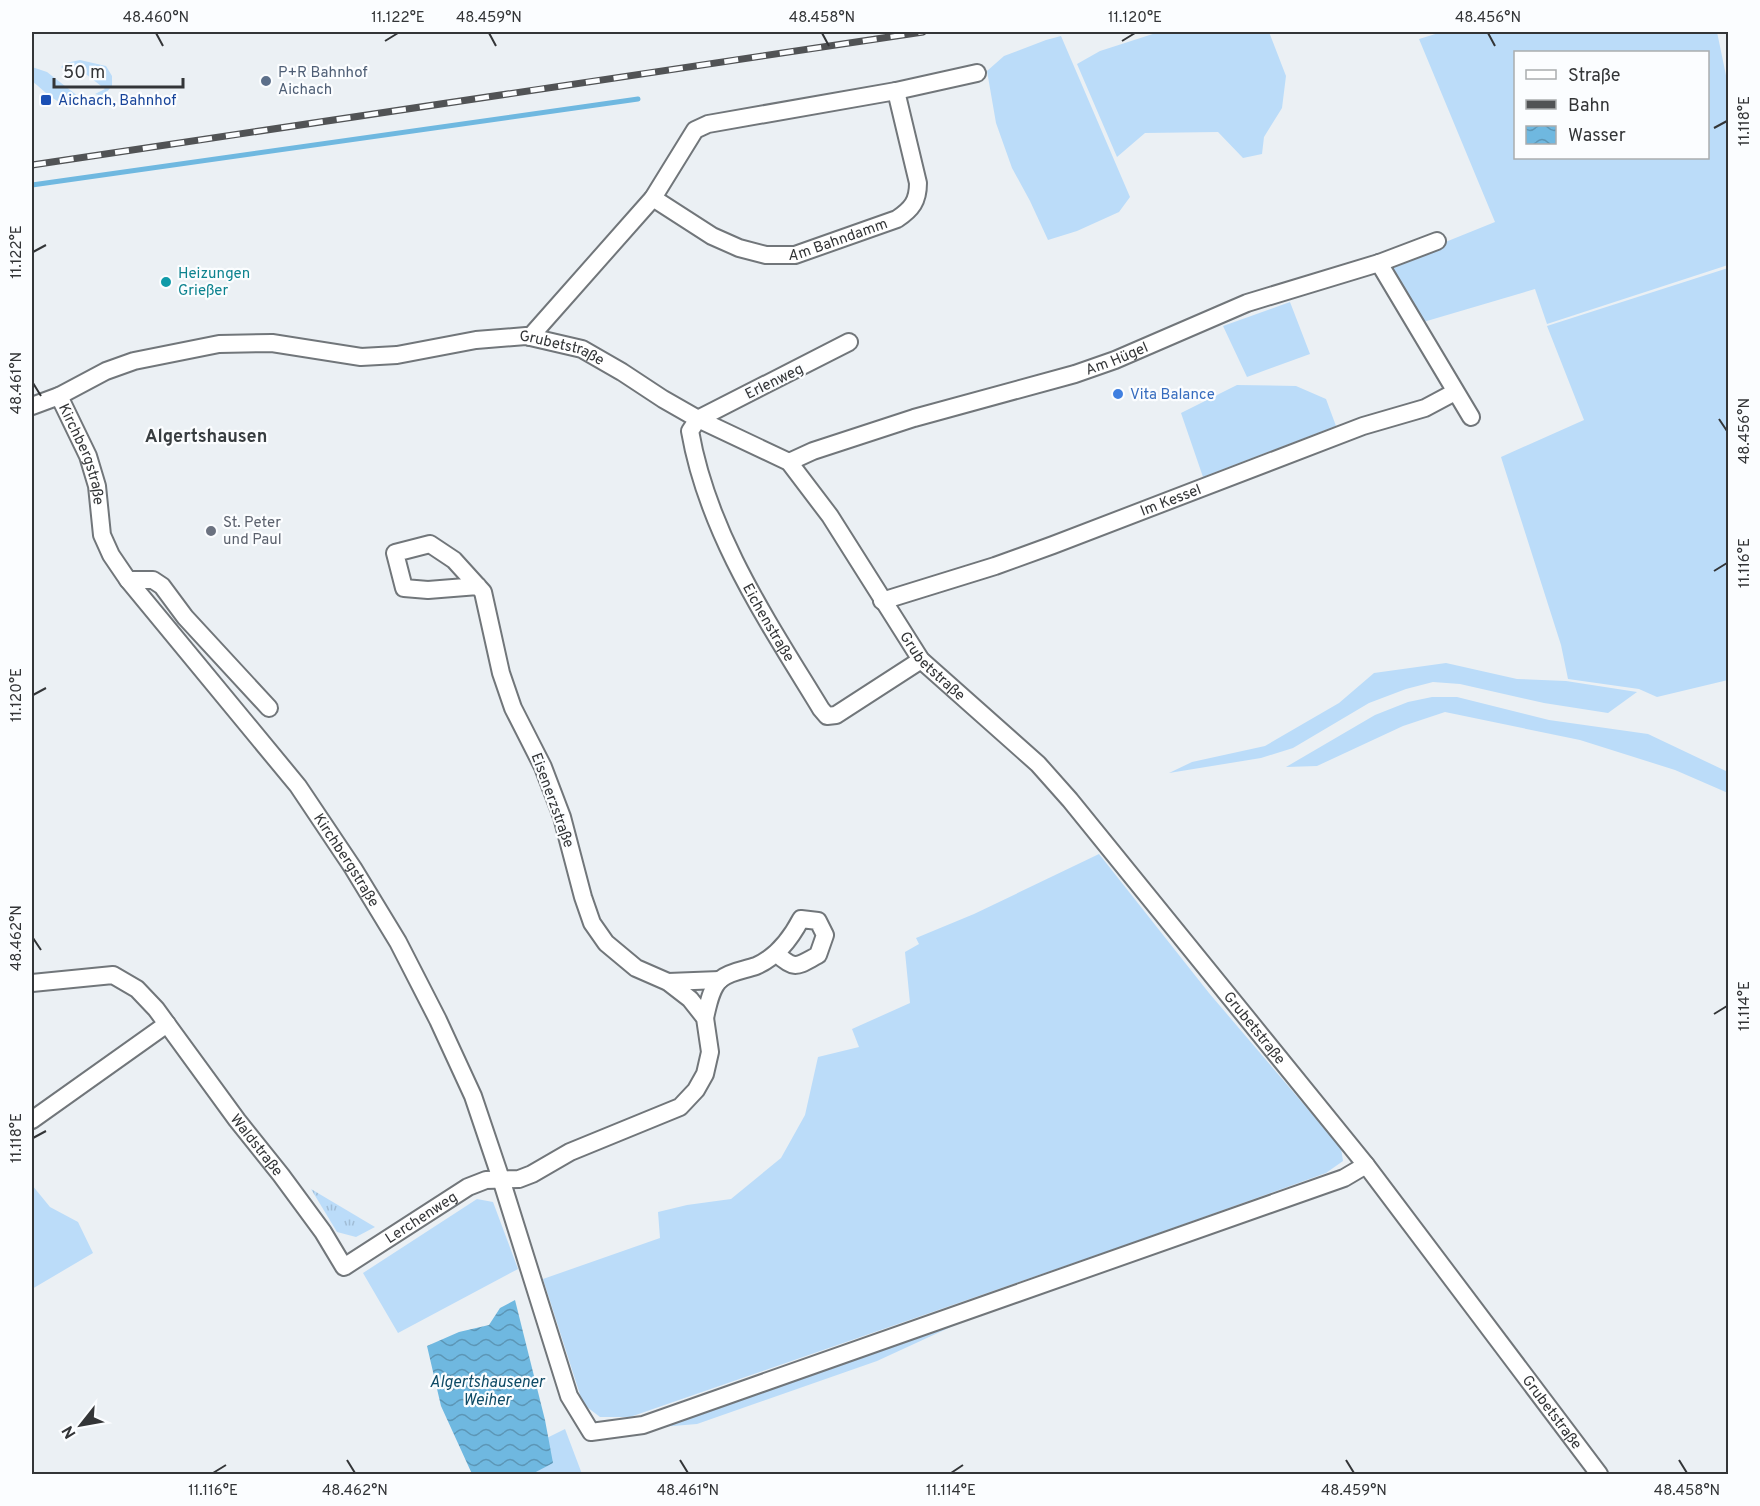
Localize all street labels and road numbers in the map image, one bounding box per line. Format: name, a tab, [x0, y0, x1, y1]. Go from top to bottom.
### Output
street label: Am Bahndamm	[788, 215, 890, 266]
street label: Grubetstraße	[519, 328, 607, 371]
street label: Am Hügel	[1083, 339, 1151, 381]
street label: Erlenweg	[742, 360, 807, 405]
street label: Kirchbergstraße	[53, 401, 107, 506]
street label: Im Kessel	[1138, 481, 1204, 522]
street label: Eichenstraße	[737, 581, 798, 666]
street label: Grubetstraße	[895, 629, 968, 706]
street label: Eisenerzstraße	[526, 750, 578, 851]
street label: Kirchbergstraße	[308, 810, 383, 911]
street label: Grubetstraße	[1218, 988, 1289, 1069]
street label: Waldstraße	[225, 1111, 286, 1181]
street label: Lerchenweg	[382, 1188, 462, 1249]
street label: Grubetstraße	[1517, 1372, 1585, 1454]

